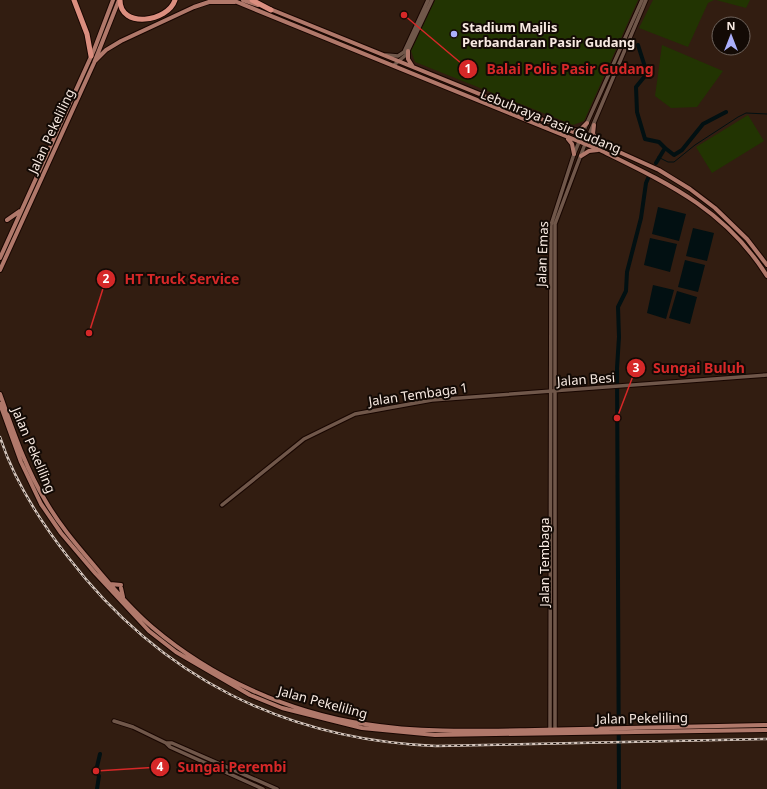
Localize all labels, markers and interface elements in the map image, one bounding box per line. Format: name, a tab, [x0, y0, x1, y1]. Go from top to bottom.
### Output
north arrow	[711, 16, 751, 56]
place label: Stadium Majlis Perbandaran Pasir Gudang	[462, 18, 635, 51]
text: N	[727, 18, 735, 33]
marker: Stadium Majlis Perbandaran Pasir Gudang	[449, 29, 459, 39]
callout: Balai Polis Pasir Gudang	[458, 56, 661, 82]
text: Balai Polis Pasir Gudang	[486, 59, 654, 78]
text: 1	[465, 60, 471, 77]
street label: Lebuhraya Pasir Gudang	[478, 85, 624, 157]
street label: Jalan Pekeliling	[23, 86, 79, 178]
street label: Jalan Emas	[532, 221, 552, 289]
callout: HT Truck Service	[96, 266, 247, 292]
text: HT Truck Service	[125, 269, 239, 288]
text: 2	[103, 270, 110, 287]
callout: Sungai Buluh	[626, 355, 753, 381]
text: Sungai Buluh	[653, 358, 745, 377]
text: 3	[633, 359, 640, 376]
street label: Jalan Besi	[554, 368, 616, 390]
street label: Jalan Tembaga 1	[365, 378, 469, 410]
street label: Jalan Pekeliling	[7, 402, 60, 496]
street label: Jalan Tembaga	[535, 517, 553, 609]
street label: Jalan Pekeliling	[274, 681, 370, 723]
street label: Jalan Pekeliling	[594, 708, 688, 728]
callout: Sungai Perembi	[150, 754, 295, 780]
text: Sungai Perembi	[177, 757, 287, 776]
text: 4	[157, 758, 164, 775]

